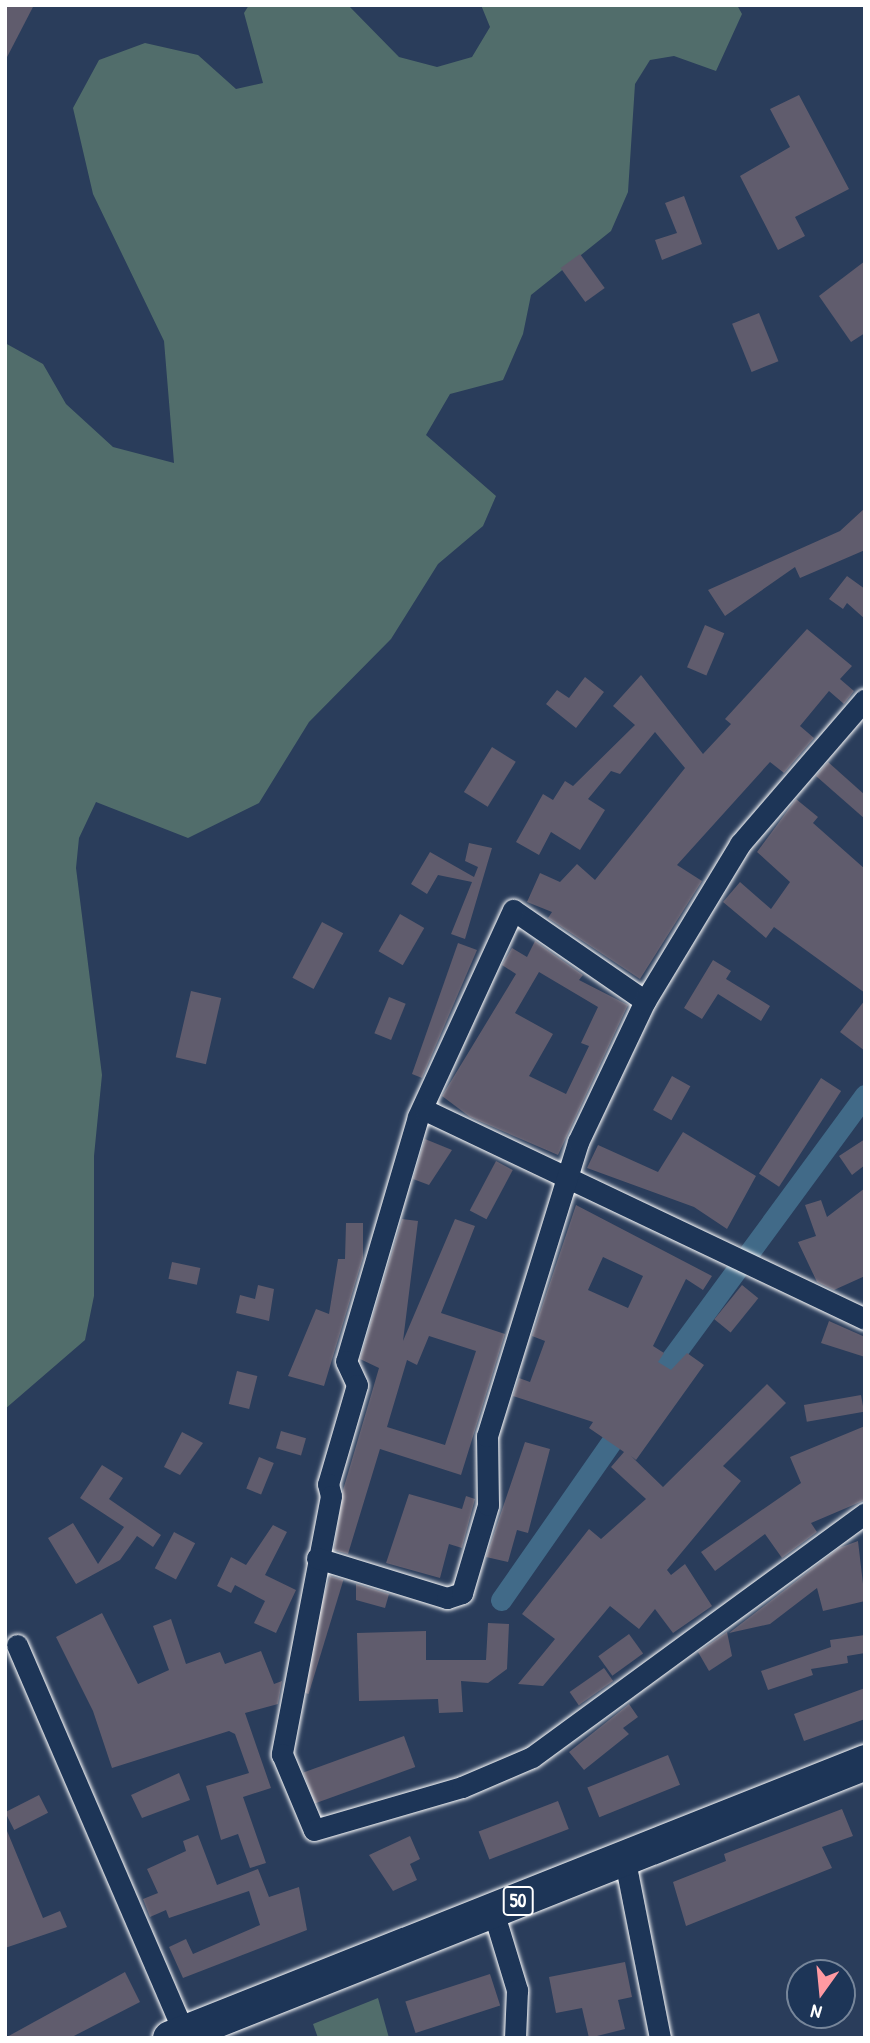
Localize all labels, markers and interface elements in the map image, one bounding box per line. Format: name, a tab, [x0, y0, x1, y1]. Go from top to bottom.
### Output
road number: 50	[502, 1885, 534, 1916]
north arrow	[786, 1959, 856, 2029]
text: N	[808, 1998, 824, 2026]

